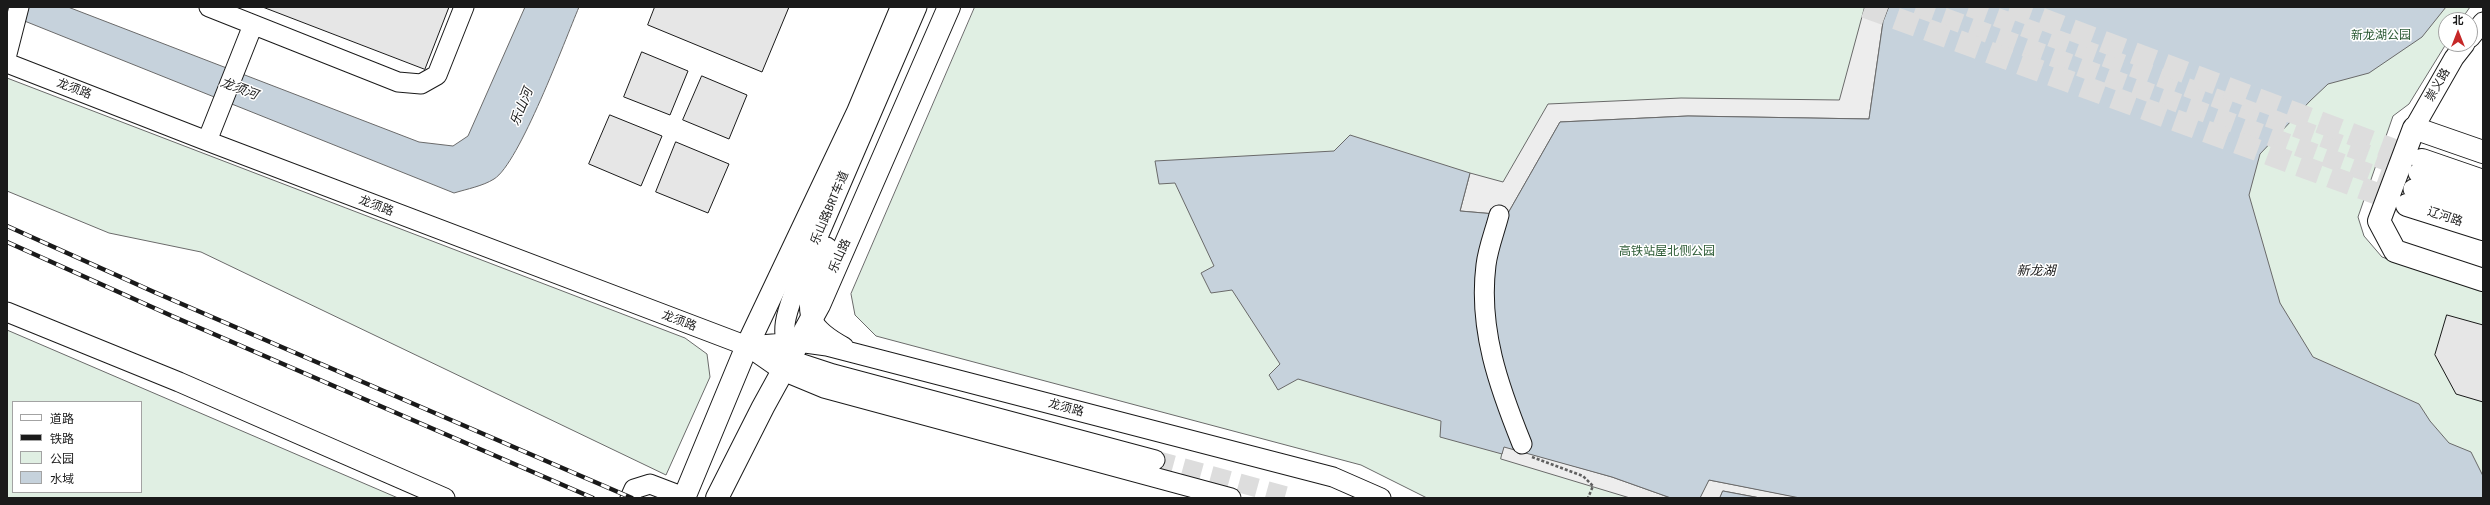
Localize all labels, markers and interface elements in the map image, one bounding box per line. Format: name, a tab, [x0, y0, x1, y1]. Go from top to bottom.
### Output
north arrow	[2438, 12, 2478, 52]
text: 北	[2453, 14, 2464, 27]
park label: 新龙湖公园	[2351, 29, 2411, 43]
street label: 崇义路	[2423, 66, 2453, 104]
water label: 龙须河	[218, 75, 260, 103]
street label: 龙须路	[55, 76, 93, 102]
water label: 乐山河	[507, 86, 537, 128]
street label: 乐山路BRT车道	[808, 169, 852, 247]
street label: 龙须路	[357, 193, 395, 219]
street label: 辽河路	[2426, 205, 2464, 229]
street label: 乐山路	[826, 237, 854, 275]
park label: 高铁站屋北侧公园	[1619, 245, 1715, 259]
water label: 新龙湖	[2017, 263, 2055, 279]
street label: 龙须路	[660, 308, 698, 334]
street label: 龙须路	[1047, 396, 1085, 420]
legend	[12, 401, 142, 493]
text: 道路	[50, 412, 74, 426]
text: 铁路	[50, 432, 74, 446]
text: 公园	[50, 452, 74, 466]
text: 水域	[50, 472, 74, 486]

